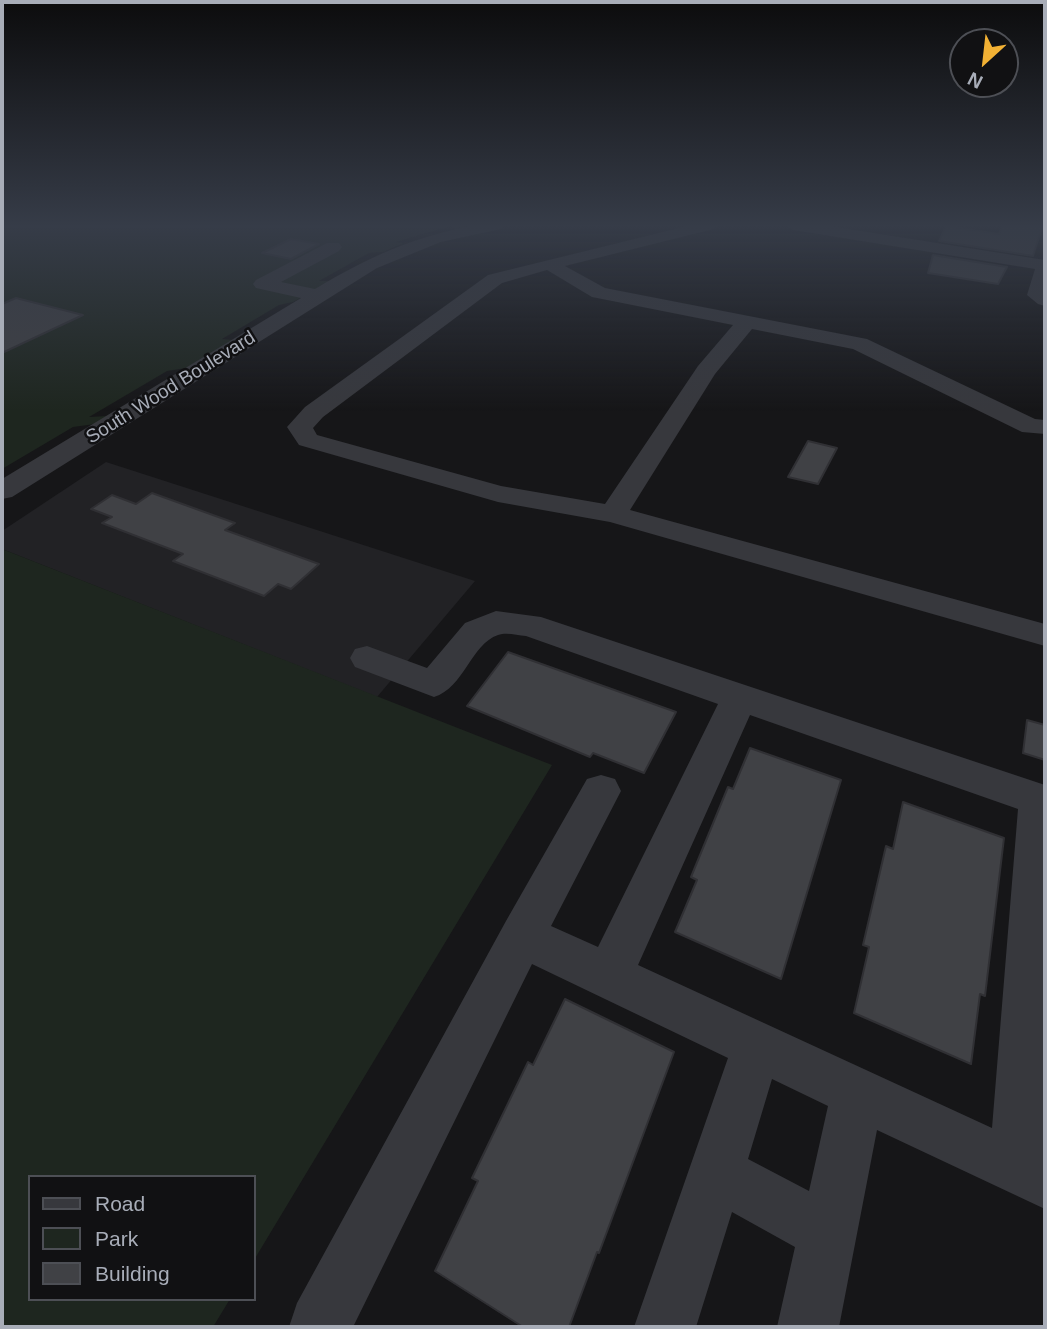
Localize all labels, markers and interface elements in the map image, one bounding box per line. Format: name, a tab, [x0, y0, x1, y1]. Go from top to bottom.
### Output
north arrow	[949, 28, 1019, 98]
text: N	[964, 68, 986, 93]
street label: South Wood Boulevard	[82, 327, 260, 449]
legend	[28, 1175, 256, 1301]
text: Road	[95, 1192, 145, 1215]
text: Park	[95, 1227, 138, 1250]
text: Building	[95, 1262, 170, 1285]

